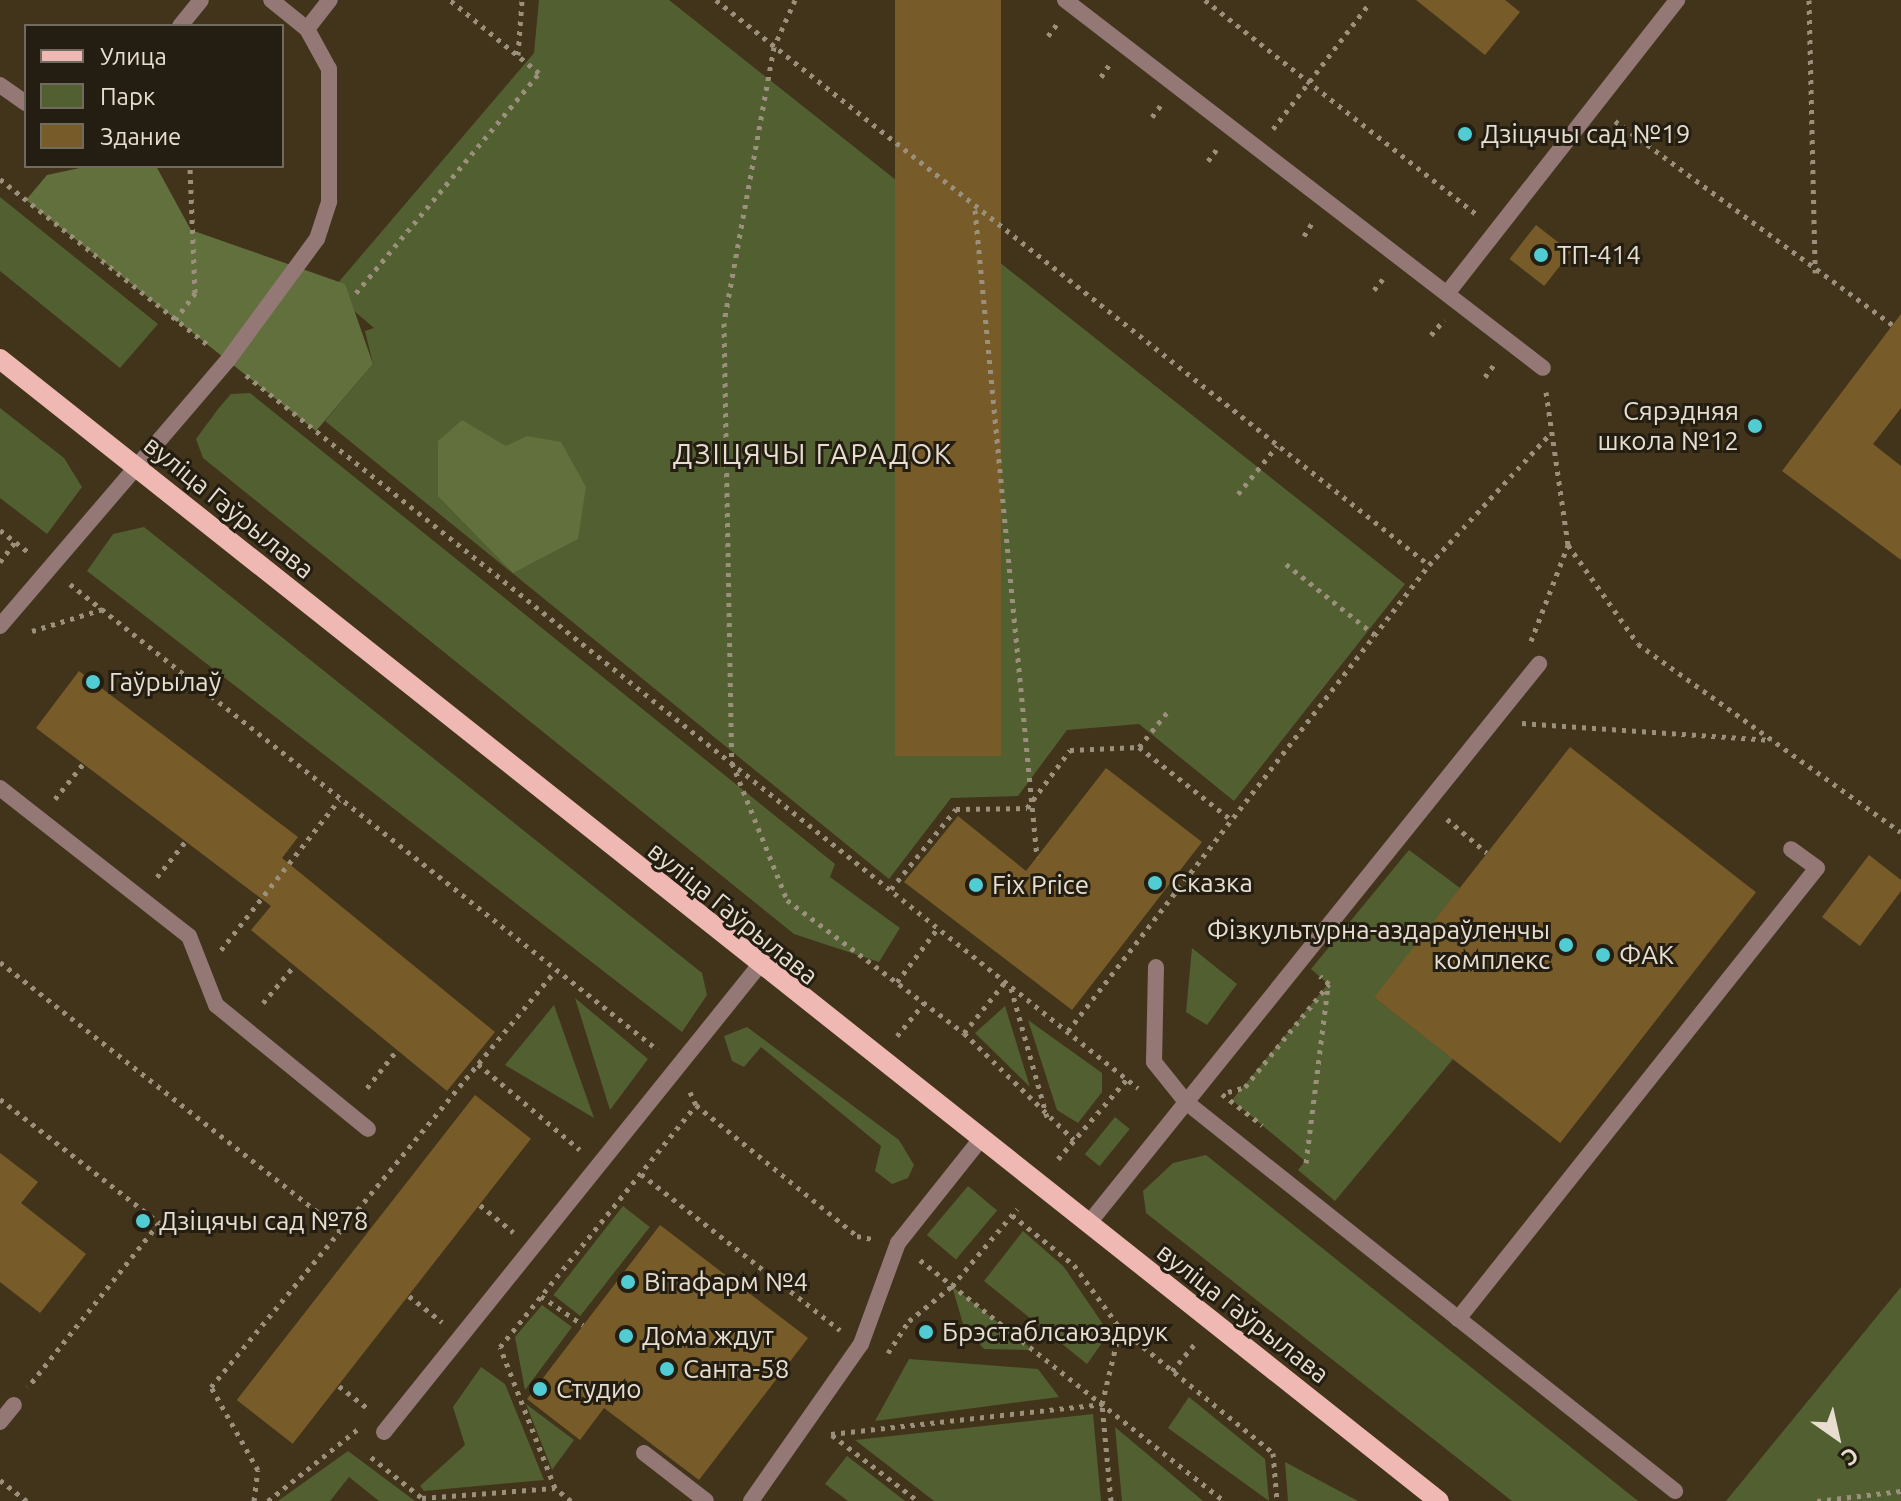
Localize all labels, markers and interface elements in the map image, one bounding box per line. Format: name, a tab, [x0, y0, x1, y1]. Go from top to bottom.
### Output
legend	[24, 24, 284, 168]
text: Улица	[100, 43, 167, 70]
text: Парк	[100, 83, 155, 110]
place label: Дзіцячы сад №19	[1481, 118, 1690, 150]
text: Здание	[100, 123, 181, 150]
marker: Дзіцячы сад №19	[1456, 125, 1474, 143]
place label: ТП-414	[1557, 239, 1641, 271]
marker: ТП-414	[1532, 246, 1550, 264]
place label: Сярэдняя школа №12	[1597, 395, 1739, 456]
marker: Сярэдняя школа №12	[1746, 417, 1764, 435]
street label: вуліца Гаўрылава	[138, 429, 320, 585]
district label: ДЗІЦЯЧЫ ГАРАДОК	[673, 437, 953, 471]
place label: Гаўрылаў	[109, 666, 221, 698]
marker: Гаўрылаў	[84, 673, 102, 691]
street label: вуліца Гаўрылава	[642, 835, 824, 991]
place label: Сказка	[1171, 867, 1253, 899]
place label: Fix Price	[992, 869, 1089, 901]
marker: Сказка	[1146, 874, 1164, 892]
marker: Fix Price	[967, 876, 985, 894]
place label: Фізкультурна-аздараўленчы комплекс	[1207, 914, 1550, 976]
marker: Фізкультурна-аздараўленчы комплекс	[1557, 936, 1575, 954]
place label: ФАК	[1619, 939, 1674, 971]
marker: ФАК	[1594, 946, 1612, 964]
place label: Дзіцячы сад №78	[159, 1205, 368, 1237]
marker: Дзіцячы сад №78	[134, 1212, 152, 1230]
street label: вуліца Гаўрылава	[1151, 1236, 1335, 1390]
place label: Вітафарм №4	[644, 1266, 808, 1298]
marker: Вітафарм №4	[619, 1273, 637, 1291]
place label: Брэстаблсаюздрук	[942, 1316, 1168, 1348]
place label: Дома ждут	[642, 1320, 774, 1352]
marker: Брэстаблсаюздрук	[917, 1323, 935, 1341]
marker: Дома ждут	[617, 1327, 635, 1345]
place label: Санта-58	[683, 1353, 789, 1385]
marker: Санта-58	[658, 1360, 676, 1378]
place label: Студио	[556, 1373, 642, 1405]
marker: Студио	[531, 1380, 549, 1398]
north arrow	[1797, 1397, 1877, 1477]
text: С	[1838, 1443, 1864, 1472]

